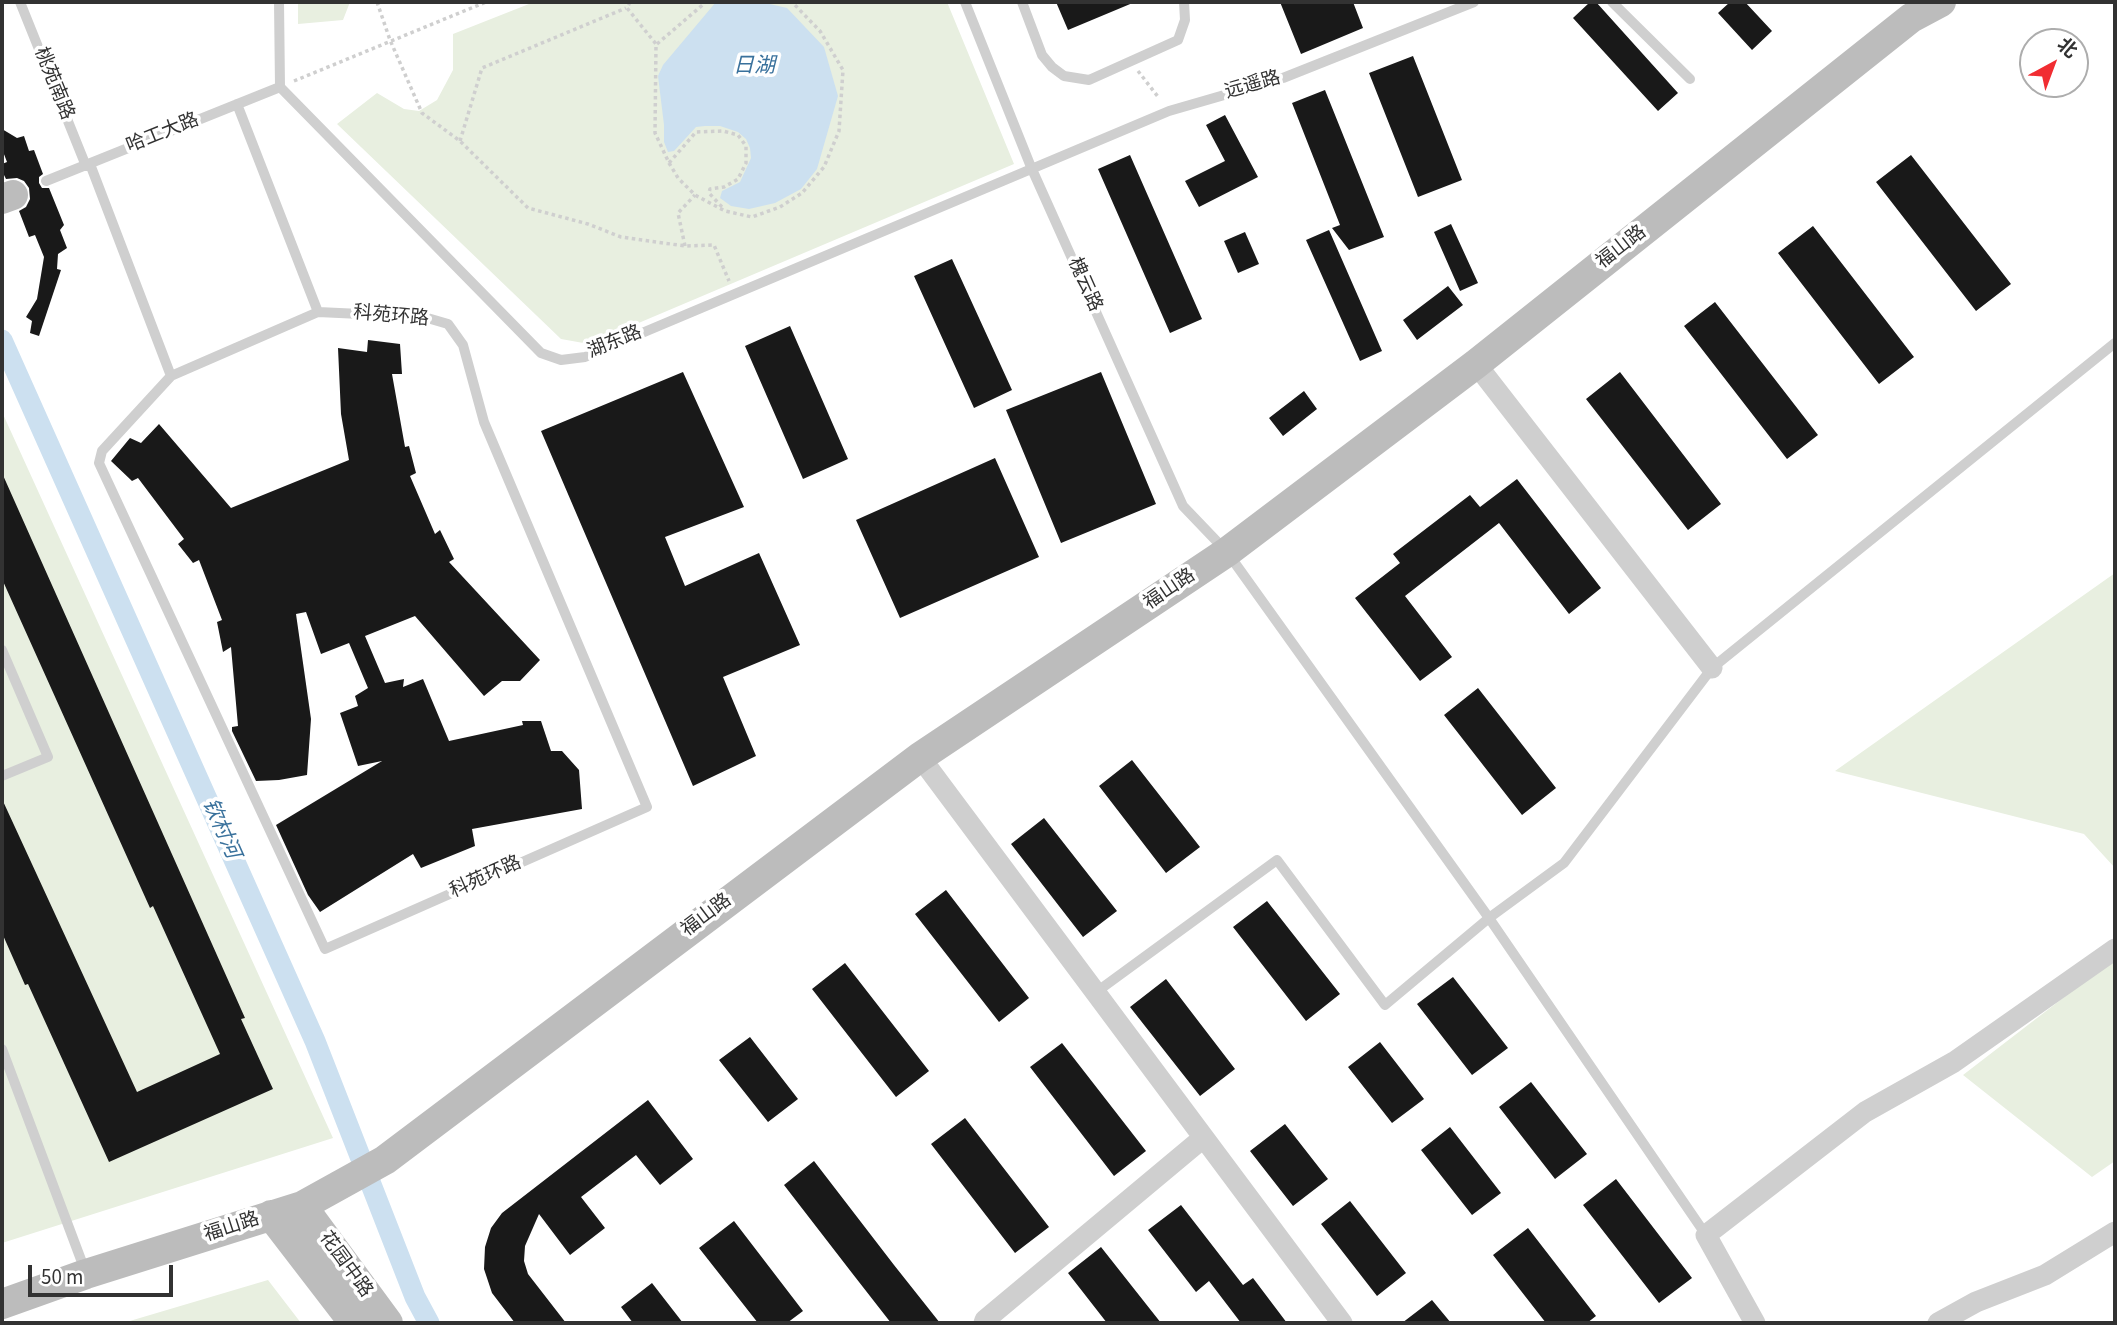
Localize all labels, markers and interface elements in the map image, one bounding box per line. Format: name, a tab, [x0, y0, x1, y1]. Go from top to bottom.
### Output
north arrow	[2019, 28, 2089, 98]
text: 北	[2051, 32, 2083, 65]
street label: 桃苑南路	[28, 44, 78, 124]
water label: 日湖	[733, 54, 775, 80]
street label: 远遥路	[1222, 67, 1284, 105]
street label: 哈工大路	[123, 109, 203, 159]
street label: 福山路	[1593, 221, 1651, 275]
street label: 槐云路	[1062, 254, 1106, 316]
street label: 科苑环路	[352, 302, 430, 332]
street label: 湖东路	[584, 322, 646, 364]
street label: 福山路	[1140, 565, 1200, 615]
water label: 钦村河	[196, 795, 244, 863]
street label: 科苑环路	[447, 852, 525, 904]
street label: 福山路	[677, 890, 737, 942]
street label: 福山路	[201, 1208, 263, 1248]
street label: 花园中路	[313, 1228, 377, 1302]
scale bar	[32, 1252, 177, 1296]
text: 50 m	[41, 1262, 83, 1292]

